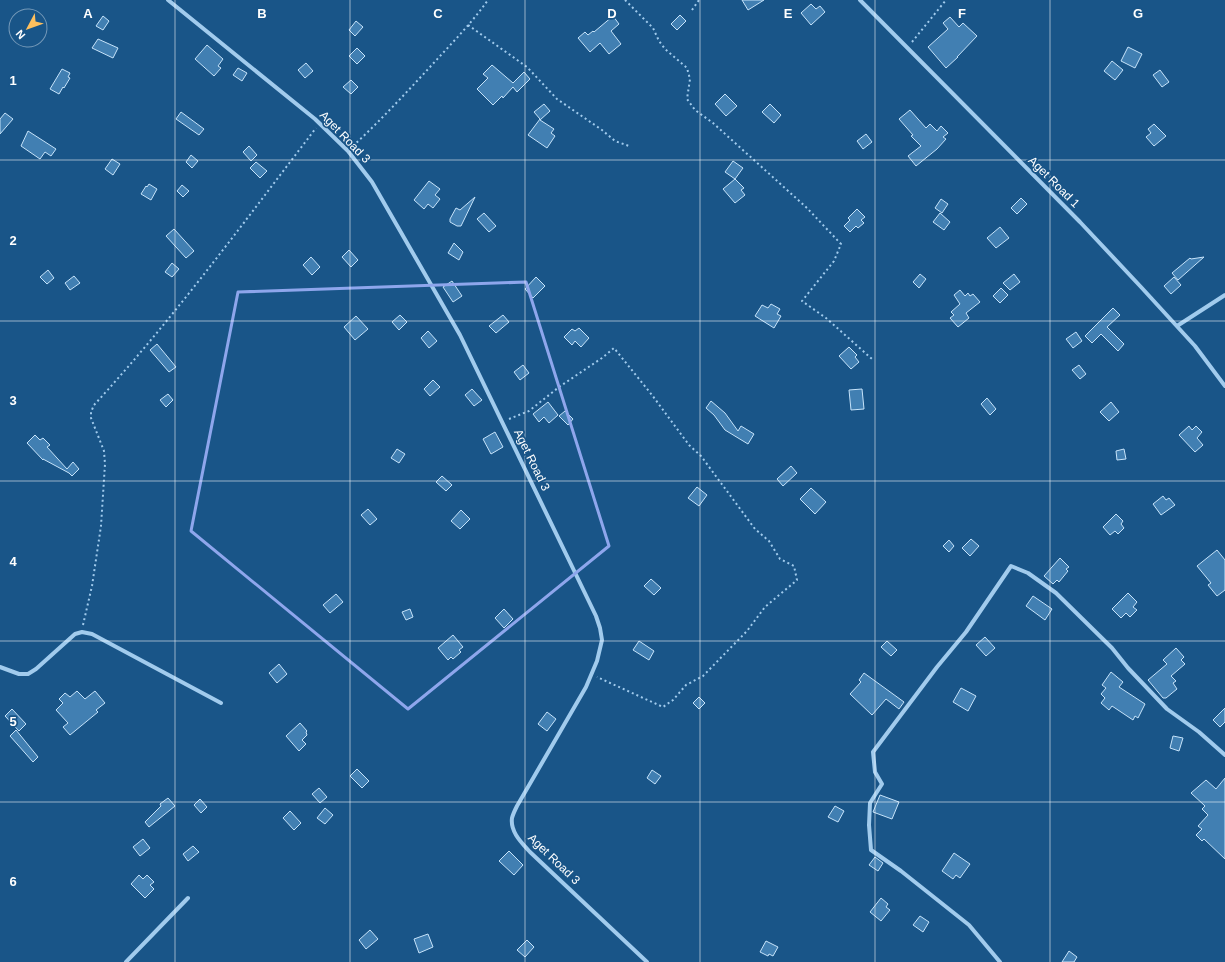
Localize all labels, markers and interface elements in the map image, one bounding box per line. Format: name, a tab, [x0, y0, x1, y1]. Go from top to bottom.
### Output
text: A	[83, 6, 93, 21]
text: B	[257, 6, 267, 21]
text: C	[433, 6, 443, 21]
text: D	[607, 6, 617, 21]
text: E	[784, 6, 793, 21]
text: F	[958, 6, 966, 21]
text: G	[1133, 6, 1143, 21]
north arrow	[8, 8, 48, 48]
text: N	[13, 28, 28, 41]
text: 1	[9, 73, 17, 88]
street label: Aget Road 3	[317, 108, 373, 166]
street label: Aget Road 1	[1025, 153, 1083, 211]
text: 2	[9, 233, 17, 248]
text: 3	[9, 393, 17, 408]
street label: Aget Road 3	[511, 427, 553, 493]
text: 4	[9, 554, 17, 569]
text: 5	[9, 714, 17, 729]
street label: Aget Road 3	[525, 831, 583, 887]
text: 6	[9, 874, 17, 889]

